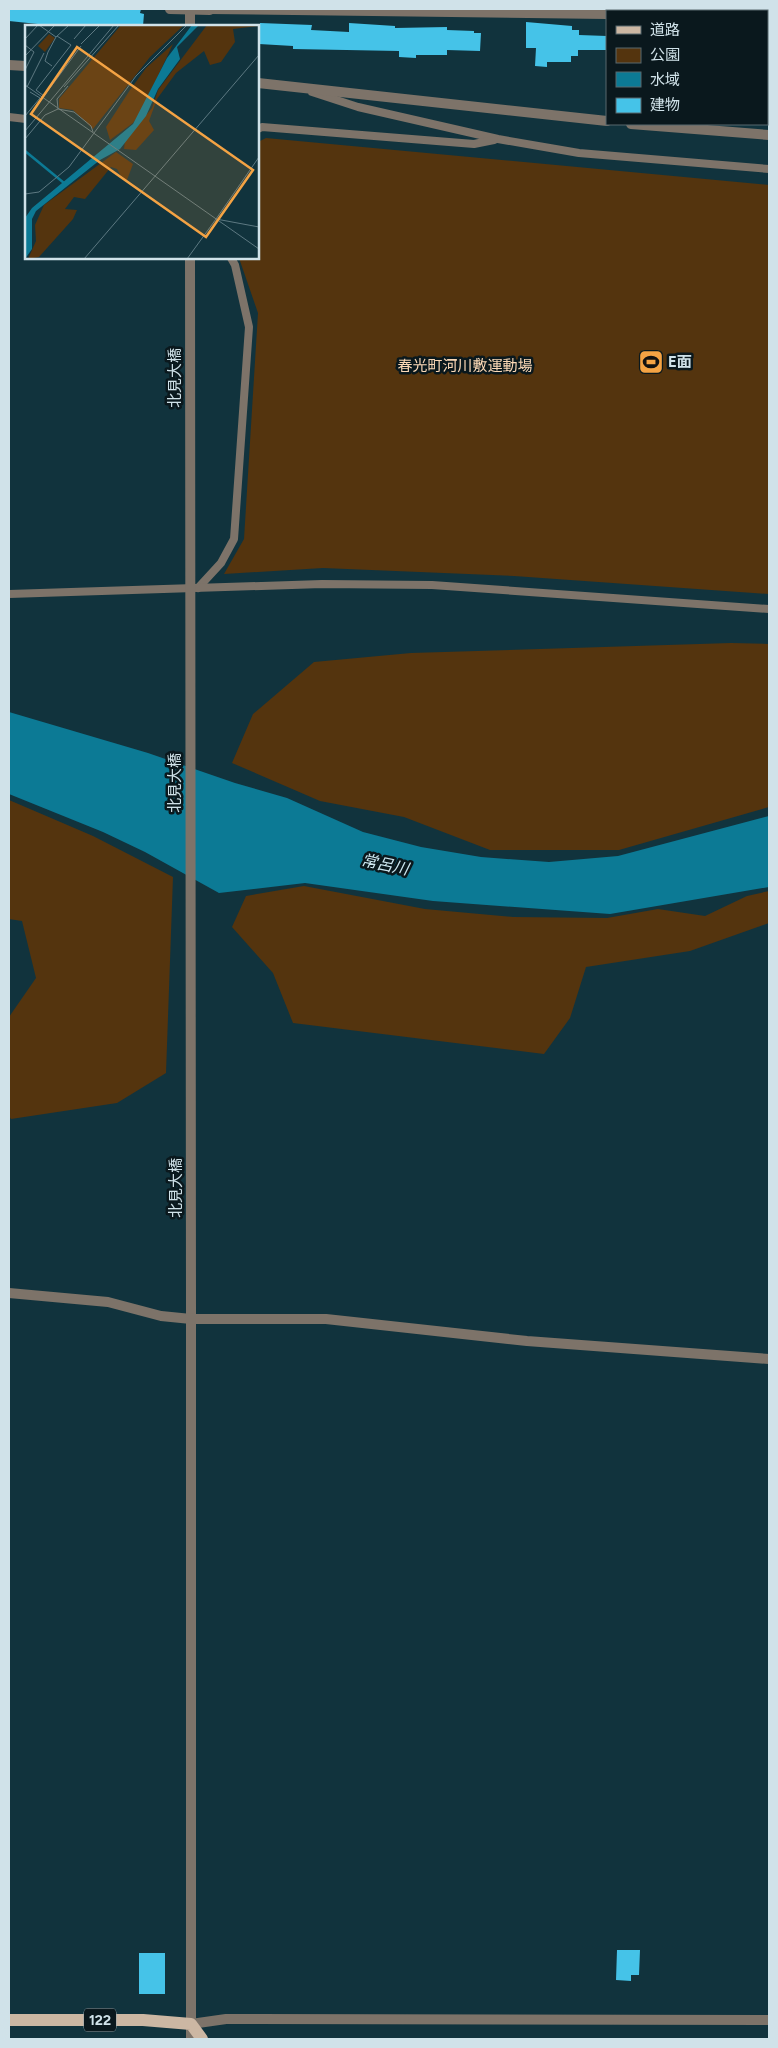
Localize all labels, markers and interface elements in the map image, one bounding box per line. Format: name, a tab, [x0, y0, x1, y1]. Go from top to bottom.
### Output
legend	[606, 10, 768, 125]
text: 道路	[650, 21, 680, 39]
inset map	[25, 25, 259, 259]
text: 公園	[650, 46, 680, 64]
text: 水域	[650, 71, 680, 89]
text: 建物	[650, 96, 680, 114]
street label: 北見大橋	[166, 348, 184, 408]
sports icon: E面	[638, 349, 664, 375]
place label: E面	[668, 353, 692, 371]
park label: 春光町河川敷運動場	[397, 357, 533, 375]
street label: 北見大橋	[166, 753, 184, 813]
water label: 常呂川	[359, 850, 412, 879]
street label: 北見大橋	[167, 1158, 185, 1218]
road number: 122	[84, 2008, 116, 2032]

